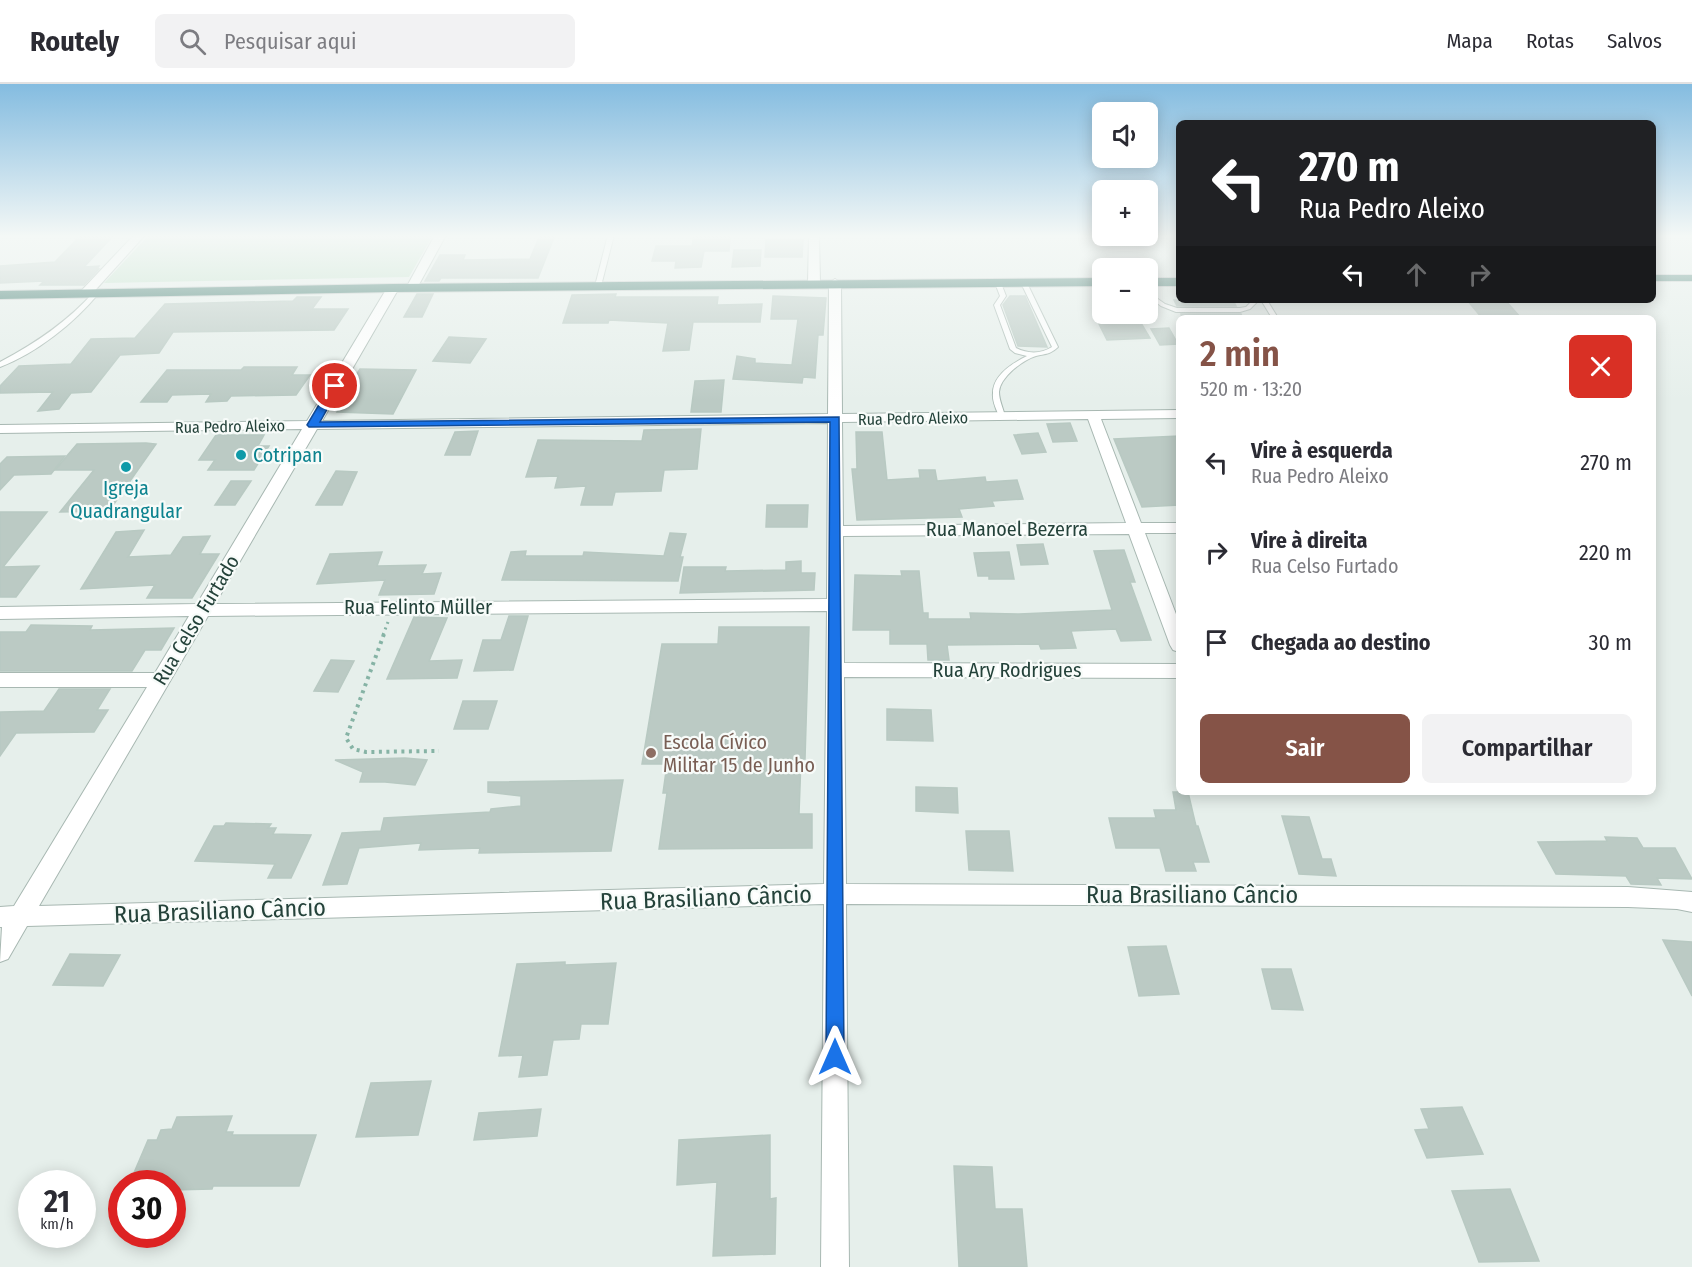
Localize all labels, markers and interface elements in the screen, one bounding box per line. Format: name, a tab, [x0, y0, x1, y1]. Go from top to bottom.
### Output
search box	[155, 14, 575, 68]
text: Routely	[30, 25, 119, 58]
icon: search	[176, 25, 209, 58]
text: Pesquisar aqui	[224, 28, 357, 55]
text: Mapa	[1446, 28, 1493, 54]
text: Rotas	[1526, 28, 1574, 54]
text: Salvos	[1607, 28, 1662, 54]
map controls	[1092, 102, 1158, 324]
button: sound	[1092, 102, 1158, 168]
text: 270 m	[1299, 142, 1399, 192]
icon: left	[1200, 144, 1278, 222]
button: +	[1092, 180, 1158, 246]
text: Rua Pedro Aleixo	[1299, 193, 1485, 225]
button: −	[1092, 258, 1158, 324]
icon: left	[1337, 258, 1370, 291]
icon: ahead	[1400, 258, 1433, 291]
icon: right	[1463, 258, 1496, 291]
text: 2 min	[1200, 332, 1280, 376]
button: close	[1569, 335, 1632, 398]
pin	[309, 360, 360, 411]
icon: arrive	[318, 369, 351, 402]
text: 520 m · 13:20	[1200, 377, 1302, 401]
street label: Rua Pedro Aleixo	[858, 408, 968, 429]
street label: Rua Pedro Aleixo	[175, 416, 285, 437]
text: Vire à esquerda	[1251, 437, 1393, 464]
place label: Cotripan	[253, 443, 323, 467]
icon: left	[1200, 446, 1233, 479]
marker: Cotripan	[234, 448, 248, 462]
text: 270 m	[1580, 449, 1632, 476]
marker: Igreja Quadrangular	[119, 460, 133, 474]
text: Rua Pedro Aleixo	[1251, 464, 1389, 488]
place label: Igreja Quadrangular	[70, 476, 182, 523]
street label: Rua Manoel Bezerra	[926, 517, 1088, 541]
text: Vire à direita	[1251, 527, 1367, 554]
icon: right	[1200, 536, 1233, 569]
text: 220 m	[1579, 539, 1632, 566]
street label: Rua Celso Furtado	[148, 551, 244, 689]
text: Rua Celso Furtado	[1251, 554, 1398, 578]
street label: Rua Felinto Müller	[344, 595, 492, 619]
icon: arrive	[1200, 626, 1233, 659]
text: Chegada ao destino	[1251, 629, 1431, 656]
text: 30 m	[1589, 629, 1632, 656]
street label: Rua Ary Rodrigues	[933, 658, 1081, 682]
button: Sair	[1200, 714, 1410, 783]
button: Compartilhar	[1422, 714, 1632, 783]
place label: Escola Cívico Militar 15 de Junho	[663, 730, 815, 777]
marker: Escola Cívico Militar 15 de Junho	[644, 746, 658, 760]
street label: Rua Brasiliano Câncio	[600, 880, 812, 916]
street label: Rua Brasiliano Câncio	[1086, 881, 1298, 909]
street label: Rua Brasiliano Câncio	[114, 893, 326, 929]
position arrow	[803, 1025, 867, 1089]
speed limit sign: 30	[108, 1170, 186, 1248]
text: 21	[44, 1184, 70, 1220]
text: km/h	[40, 1215, 74, 1233]

